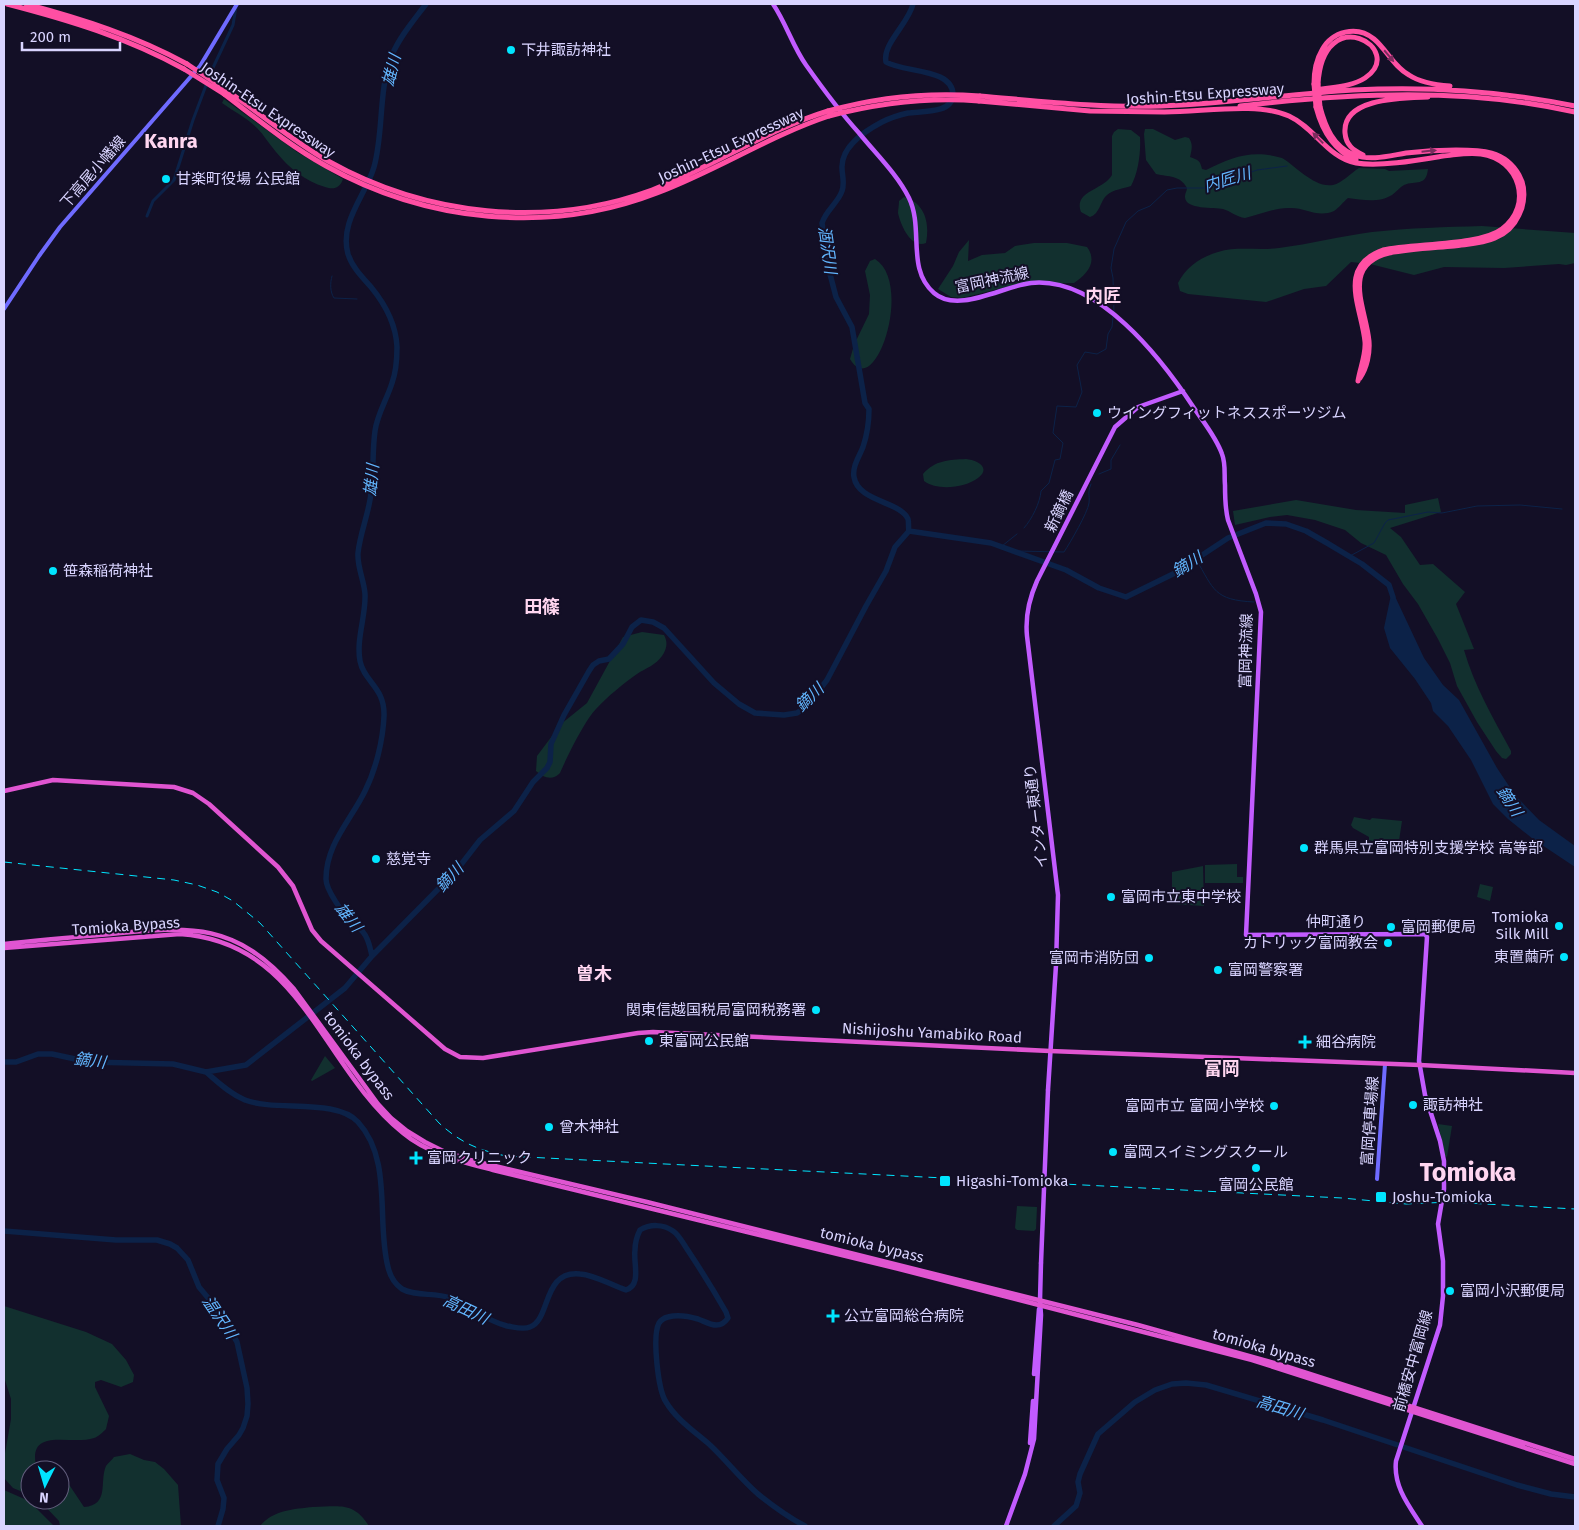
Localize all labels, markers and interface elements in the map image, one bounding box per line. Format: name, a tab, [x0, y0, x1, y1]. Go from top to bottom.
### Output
scale bar	[22, 20, 120, 52]
text: 200 m	[30, 28, 71, 46]
place label: 下井諏訪神社	[521, 41, 611, 59]
marker: 下井諏訪神社	[505, 44, 517, 56]
one-way arrow	[1383, 49, 1394, 62]
water label: 雄川	[378, 50, 405, 88]
street label: Joshin-Etsu Expressway	[197, 58, 339, 162]
street label: Joshin-Etsu Expressway	[1125, 79, 1285, 109]
street label: Joshin-Etsu Expressway	[655, 103, 807, 187]
district label: Kanra	[144, 129, 198, 153]
street label: 下高尾小幡線	[57, 132, 129, 212]
one-way arrow	[1312, 132, 1324, 144]
one-way arrow	[1421, 147, 1437, 155]
water label: 内匠川	[1201, 163, 1255, 196]
place label: 甘楽町役場 公民館	[176, 170, 300, 188]
marker: 甘楽町役場 公民館	[160, 173, 172, 185]
water label: 涸沢川	[815, 225, 841, 277]
street label: 富岡神流線	[953, 263, 1031, 297]
district label: 内匠	[1085, 285, 1121, 307]
place label: ウイングフィットネススポーツジム	[1107, 404, 1346, 422]
marker: ウイングフィットネススポーツジム	[1091, 407, 1103, 419]
water label: 雄川	[361, 461, 383, 497]
street label: 新鏑橋	[1041, 487, 1077, 535]
water label: 鏑川	[1169, 547, 1208, 581]
place label: 笹森稲荷神社	[63, 562, 153, 580]
marker: 笹森稲荷神社	[47, 565, 59, 577]
district label: 田篠	[524, 596, 560, 618]
street label: 富岡神流線	[1236, 613, 1256, 689]
water label: 鏑川	[791, 678, 829, 715]
street label: インター東通り	[1021, 763, 1051, 869]
water label: 鏑川	[1493, 783, 1527, 822]
place label: 群馬県立富岡特別支援学校 高等部	[1314, 839, 1543, 857]
marker: 群馬県立富岡特別支援学校 高等部	[1298, 842, 1310, 854]
place label: 慈覚寺	[386, 850, 431, 868]
marker: 慈覚寺	[370, 853, 382, 865]
water label: 鏑川	[432, 858, 469, 896]
place label: 富岡市立東中学校	[1121, 888, 1241, 906]
marker: 富岡市立東中学校	[1105, 891, 1117, 903]
water label: 雄川	[331, 899, 367, 937]
place label: Tomioka Silk Mill	[1492, 908, 1550, 943]
street label: Tomioka Bypass	[71, 913, 181, 939]
street label: 仲町通り	[1306, 913, 1366, 931]
place label: 富岡郵便局	[1401, 918, 1476, 936]
marker: Tomioka Silk Mill	[1553, 920, 1565, 932]
marker: 富岡郵便局	[1385, 921, 1397, 933]
place label: カトリック富岡教会	[1243, 934, 1378, 952]
marker: カトリック富岡教会	[1382, 937, 1394, 949]
place label: 東置繭所	[1494, 948, 1554, 966]
place label: 富岡市消防団	[1049, 949, 1139, 967]
marker: 東置繭所	[1558, 951, 1570, 963]
marker: 富岡市消防団	[1143, 952, 1155, 964]
place label: 富岡警察署	[1228, 961, 1303, 979]
district label: 曽木	[576, 963, 612, 985]
marker: 富岡警察署	[1212, 964, 1224, 976]
place label: 関東信越国税局富岡税務署	[626, 1001, 806, 1019]
marker: 関東信越国税局富岡税務署	[810, 1004, 822, 1016]
street label: tomioka bypass	[320, 1008, 398, 1104]
street label: Nishijoshu Yamabiko Road	[842, 1019, 1022, 1047]
place label: 東富岡公民館	[659, 1032, 749, 1050]
place label: 細谷病院	[1316, 1033, 1376, 1051]
marker: 東富岡公民館	[643, 1035, 655, 1047]
marker: 細谷病院	[1298, 1035, 1312, 1049]
water label: 鏑川	[73, 1049, 109, 1072]
district label: 富岡	[1204, 1058, 1240, 1080]
street label: 富岡停車場線	[1358, 1075, 1382, 1167]
place label: 諏訪神社	[1423, 1096, 1483, 1114]
place label: 富岡市立 富岡小学校	[1125, 1097, 1264, 1115]
marker: 諏訪神社	[1407, 1099, 1419, 1111]
marker: 富岡市立 富岡小学校	[1268, 1100, 1280, 1112]
place label: 曾木神社	[559, 1118, 619, 1136]
marker: 曾木神社	[543, 1121, 555, 1133]
place label: 富岡スイミングスクール	[1123, 1143, 1288, 1161]
marker: 富岡スイミングスクール	[1107, 1146, 1119, 1158]
place label: 富岡クリニック	[427, 1149, 532, 1167]
marker: 富岡クリニック	[409, 1151, 423, 1165]
district label: Tomioka	[1420, 1158, 1516, 1188]
marker: 富岡公民館	[1250, 1162, 1262, 1174]
place label: Higashi-Tomioka	[956, 1172, 1068, 1190]
marker: Higashi-Tomioka	[938, 1174, 952, 1188]
place label: 富岡公民館	[1218, 1176, 1294, 1194]
place label: Joshu-Tomioka	[1392, 1188, 1492, 1206]
marker: Joshu-Tomioka	[1374, 1190, 1388, 1204]
street label: tomioka bypass	[818, 1223, 926, 1267]
place label: 富岡小沢郵便局	[1460, 1282, 1565, 1300]
marker: 富岡小沢郵便局	[1444, 1285, 1456, 1297]
water label: 高田川	[440, 1291, 493, 1329]
water label: 温沢川	[198, 1292, 242, 1344]
place label: 公立富岡総合病院	[844, 1307, 964, 1325]
street label: 前橋安中富岡線	[1390, 1308, 1436, 1414]
marker: 公立富岡総合病院	[826, 1309, 840, 1323]
street label: tomioka bypass	[1210, 1325, 1318, 1371]
water label: 高田川	[1254, 1391, 1307, 1424]
north arrow	[20, 1460, 70, 1510]
text: N	[39, 1489, 49, 1506]

